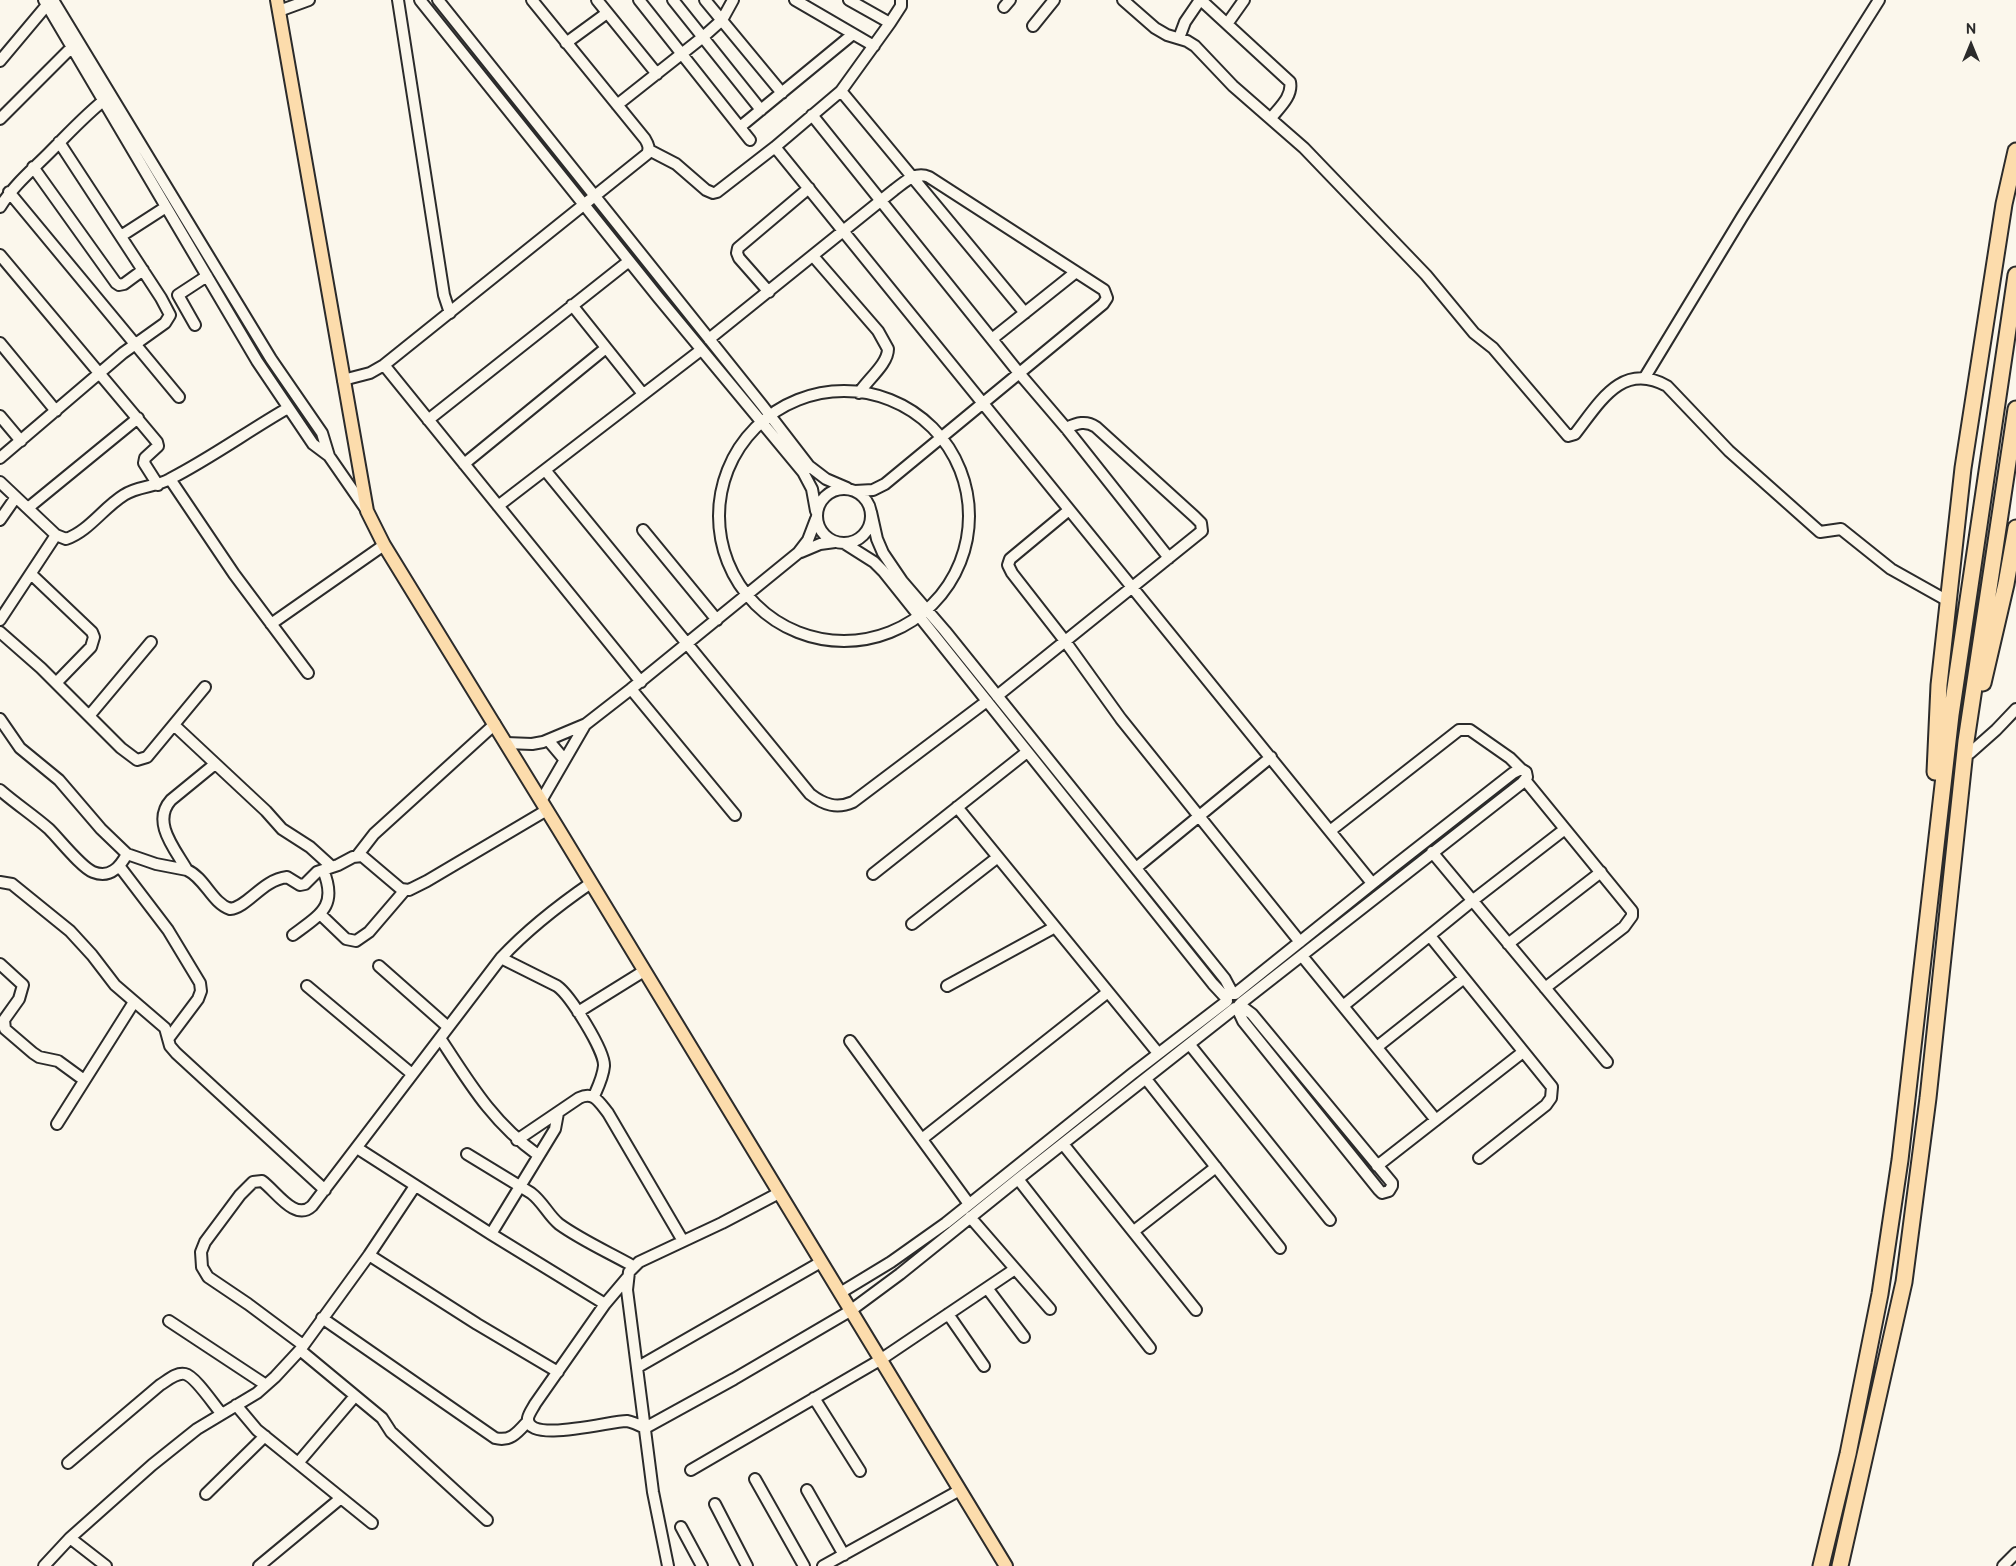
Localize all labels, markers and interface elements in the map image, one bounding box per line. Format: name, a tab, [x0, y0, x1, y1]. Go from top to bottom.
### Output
north arrow	[1946, 20, 1996, 70]
text: N	[1966, 21, 1976, 38]

